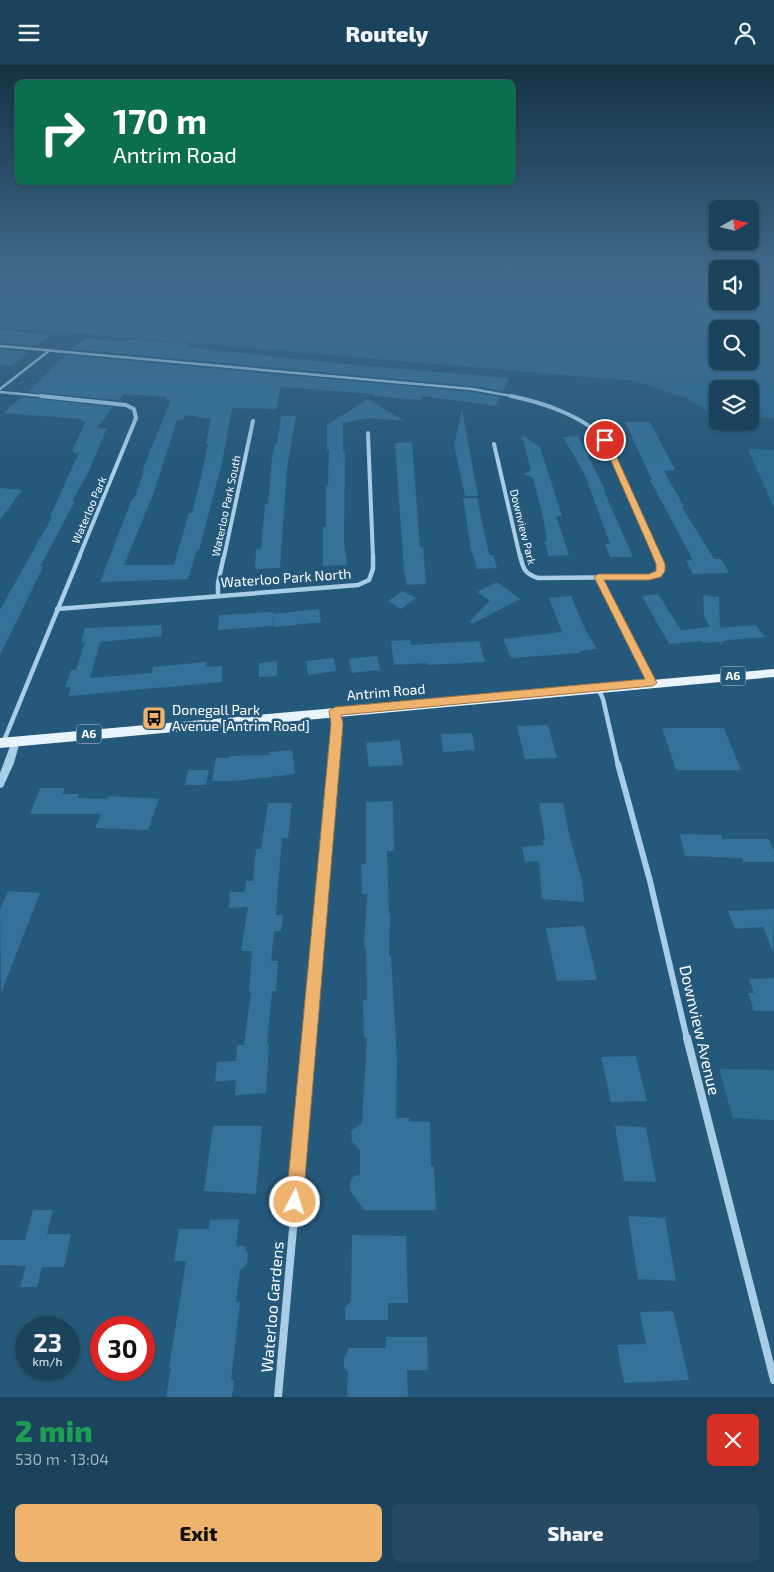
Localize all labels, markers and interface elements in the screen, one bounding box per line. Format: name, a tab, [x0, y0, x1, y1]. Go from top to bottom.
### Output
icon: menu	[15, 19, 43, 47]
icon: person	[731, 19, 759, 47]
text: Routely	[346, 20, 428, 46]
text: 170 m	[113, 99, 207, 141]
icon: right	[30, 100, 95, 165]
text: Antrim Road	[113, 141, 237, 167]
north arrow	[709, 200, 759, 250]
map controls	[709, 200, 759, 430]
button: sound	[709, 260, 759, 310]
button: search	[709, 320, 759, 370]
button: layers	[709, 380, 759, 430]
pin	[584, 419, 626, 461]
icon: arrive	[591, 426, 619, 454]
street label: Waterloo Park South	[208, 454, 243, 558]
street label: Waterloo Park	[69, 474, 109, 545]
street label: Downview Park	[508, 488, 539, 566]
street label: Waterloo Park North	[220, 564, 352, 591]
road number: A6	[720, 667, 746, 685]
street label: Antrim Road	[346, 680, 426, 703]
place label: Donegall Park Avenue [Antrim Road]	[172, 701, 310, 734]
bus stop icon: Donegall Park Avenue [Antrim Road]	[141, 705, 167, 731]
road number: A6	[76, 725, 102, 744]
street label: Downview Avenue	[676, 963, 725, 1097]
position arrow	[268, 1175, 320, 1227]
street label: Waterloo Gardens	[256, 1241, 287, 1373]
speed limit sign: 30	[90, 1316, 155, 1381]
text: 23	[33, 1327, 62, 1357]
text: km/h	[33, 1354, 62, 1368]
text: 2 min	[15, 1412, 93, 1448]
button: close	[707, 1414, 759, 1466]
text: 530 m · 13:04	[15, 1449, 109, 1468]
button: Exit	[15, 1504, 382, 1562]
button: Share	[392, 1504, 759, 1562]

